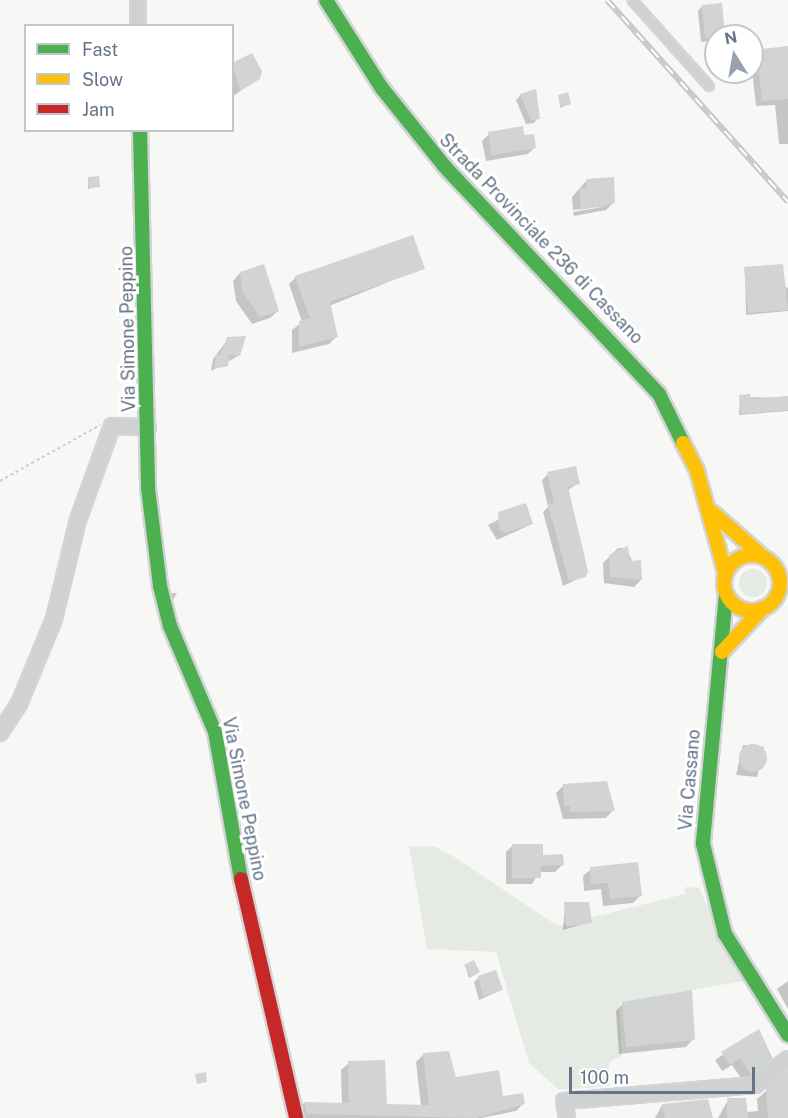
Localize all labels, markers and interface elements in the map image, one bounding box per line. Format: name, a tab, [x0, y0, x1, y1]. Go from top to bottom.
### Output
legend	[24, 24, 234, 132]
north arrow	[704, 24, 764, 84]
text: N	[723, 27, 739, 48]
text: Fast	[82, 39, 118, 60]
text: Slow	[82, 69, 123, 90]
text: Jam	[82, 99, 115, 120]
street label: Strada Provinciale 236 di Cassano	[434, 129, 648, 349]
street label: Via Simone Peppino	[116, 246, 140, 412]
street label: Via Simone Peppino	[218, 715, 270, 883]
street label: Via Cassano	[675, 728, 705, 832]
scale bar	[572, 1055, 758, 1093]
text: 100 m	[580, 1067, 629, 1088]

